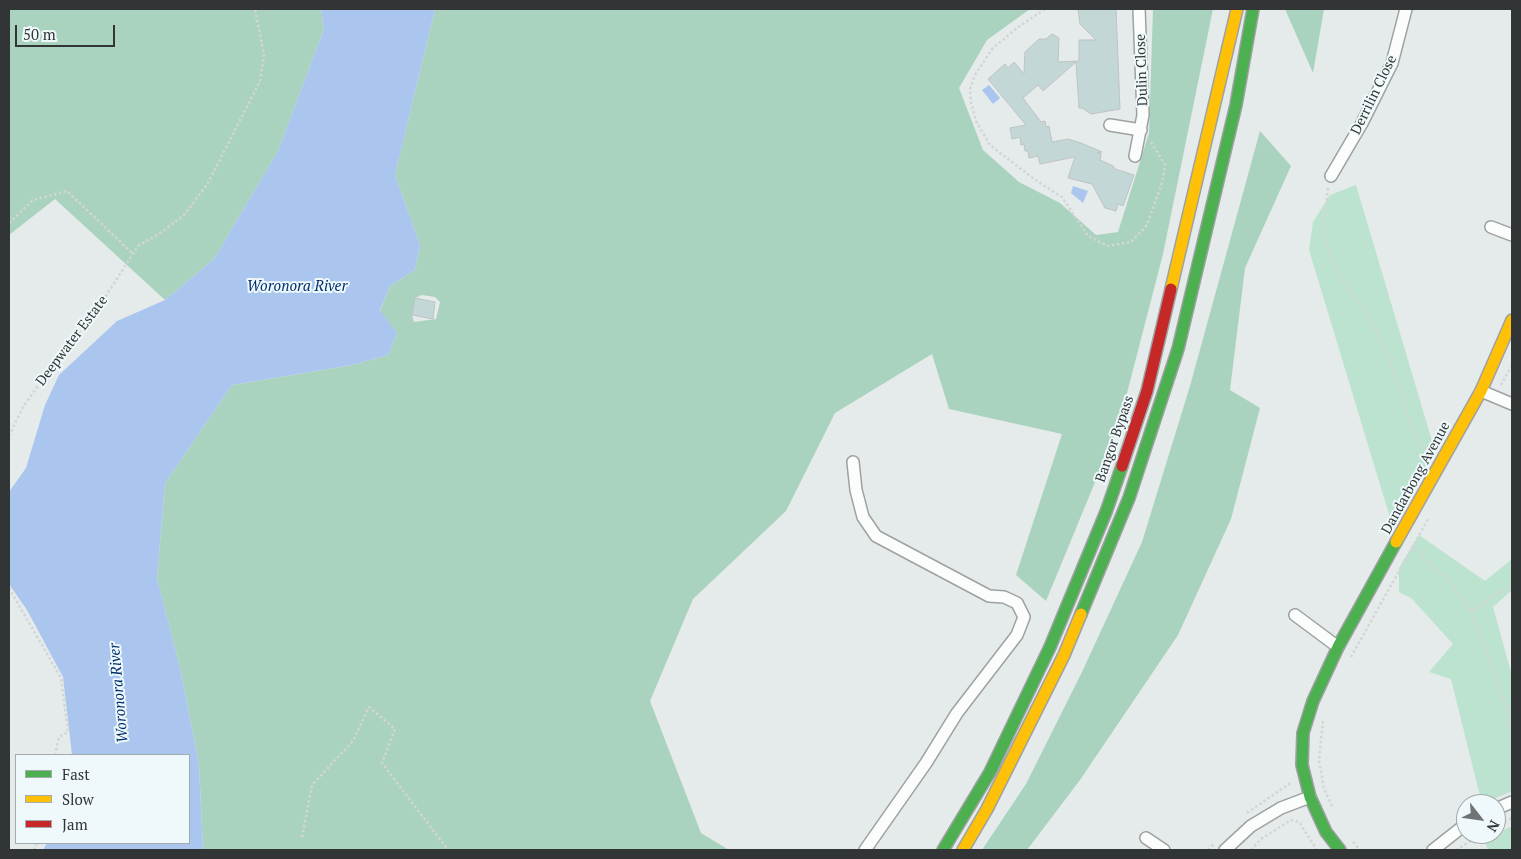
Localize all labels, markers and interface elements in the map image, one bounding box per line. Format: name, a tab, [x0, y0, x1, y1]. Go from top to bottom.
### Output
scale bar	[18, 15, 118, 47]
text: 50 m	[23, 24, 56, 44]
street label: Dulin Close	[1132, 34, 1152, 106]
street label: Derrilin Close	[1348, 53, 1400, 137]
water label: Woronora River	[247, 278, 347, 296]
street label: Deepwater Estate	[33, 293, 111, 389]
street label: Bangor Bypass	[1092, 393, 1138, 485]
street label: Dandarbong Avenue	[1378, 419, 1454, 537]
water label: Woronora River	[106, 642, 132, 744]
legend	[15, 754, 190, 844]
text: Fast	[62, 764, 90, 784]
text: Slow	[62, 789, 94, 809]
north arrow	[1456, 794, 1506, 844]
text: Jam	[62, 814, 88, 834]
text: N	[1483, 817, 1504, 836]

